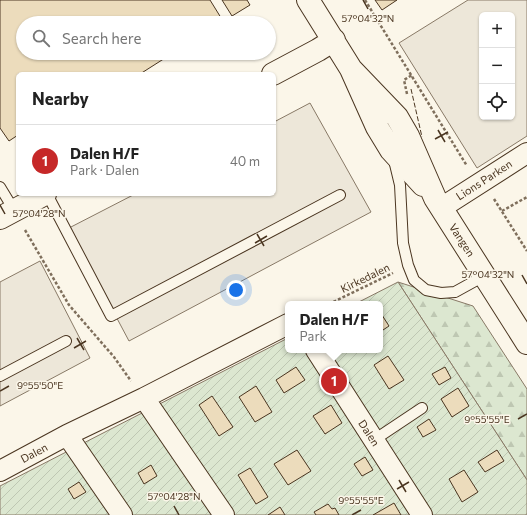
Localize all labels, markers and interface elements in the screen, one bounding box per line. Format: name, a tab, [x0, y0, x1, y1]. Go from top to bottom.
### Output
text: 57°04'32"N	[342, 12, 394, 24]
map controls	[479, 12, 515, 120]
button: +	[479, 12, 515, 48]
search box	[16, 16, 276, 60]
icon: search	[30, 27, 52, 49]
text: Search here	[62, 29, 141, 47]
button: −	[479, 48, 515, 84]
button: locate	[479, 84, 515, 120]
text: Nearby	[32, 88, 89, 109]
text: Dalen H/F	[70, 144, 139, 162]
text: 1	[42, 153, 48, 169]
text: 40 m	[230, 153, 260, 169]
street label: Lions Parken	[453, 157, 514, 202]
text: Park · Dalen	[70, 162, 139, 178]
text: 57°04'28"N	[12, 207, 66, 219]
street label: Vangen	[447, 221, 478, 259]
street label: Kirkedalen	[338, 260, 392, 295]
text: 57°04'32"N	[462, 268, 514, 280]
your location	[226, 280, 246, 300]
popup	[285, 301, 383, 353]
text: Dalen H/F	[299, 310, 369, 328]
text: Park	[299, 328, 327, 344]
pin: 1	[321, 366, 347, 396]
text: 9°55'50"E	[17, 379, 63, 391]
text: 9°55'55"E	[464, 413, 510, 425]
street label: Dalen	[356, 417, 383, 448]
street label: Dalen	[18, 440, 50, 465]
text: 57°04'28"N	[147, 490, 201, 502]
text: 9°55'55"E	[338, 494, 384, 506]

